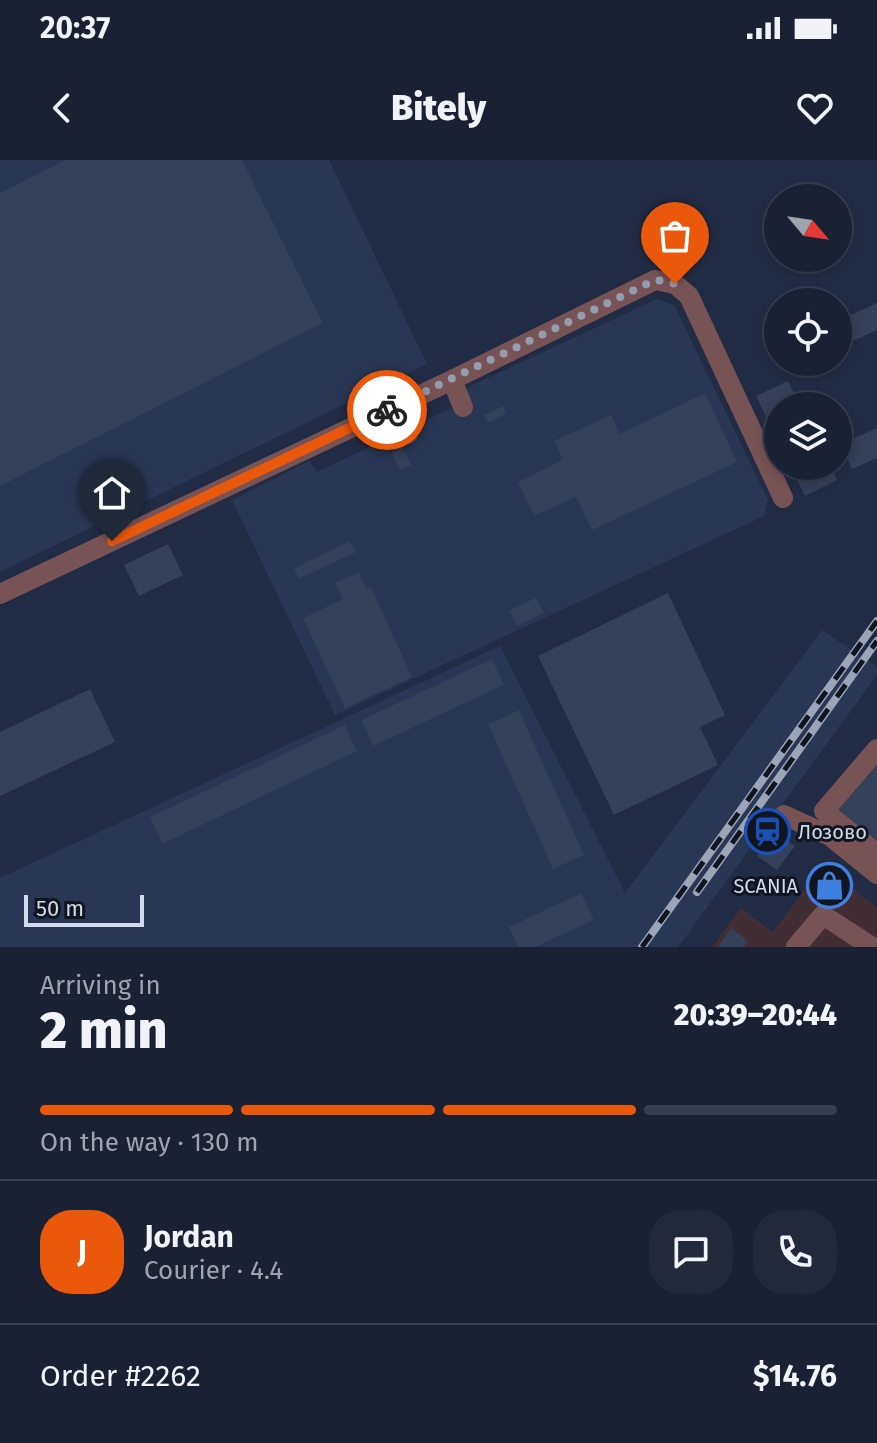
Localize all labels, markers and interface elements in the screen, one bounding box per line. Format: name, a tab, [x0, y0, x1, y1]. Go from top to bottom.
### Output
text: 20:37	[40, 10, 110, 46]
icon: back	[40, 86, 84, 130]
text: Bitely	[391, 86, 486, 130]
icon: heart	[793, 86, 837, 130]
north arrow	[764, 184, 852, 272]
map controls	[764, 184, 852, 480]
pin	[641, 202, 709, 284]
icon: bag	[653, 214, 697, 258]
button: locate	[764, 288, 852, 376]
courier	[347, 370, 427, 450]
icon: bike	[365, 388, 409, 432]
button: layers	[764, 392, 852, 480]
pin	[78, 459, 146, 541]
icon: home	[90, 471, 134, 515]
station icon: Лозово	[743, 808, 791, 856]
place label: Лозово	[798, 820, 867, 844]
shop icon: SCANIA	[805, 862, 853, 910]
place label: SCANIA	[733, 874, 799, 898]
scale bar	[24, 891, 144, 927]
text: 50 m	[36, 895, 84, 922]
text: Arriving in	[40, 970, 161, 1001]
text: 20:39–20:44	[674, 997, 837, 1033]
text: 2 min	[40, 999, 167, 1062]
text: On the way · 130 m	[40, 1127, 259, 1158]
button: chat	[649, 1210, 733, 1294]
button: phone	[753, 1210, 837, 1294]
text: Jordan	[144, 1219, 234, 1255]
text: J	[77, 1234, 87, 1270]
text: Courier · 4.4	[144, 1255, 283, 1286]
text: Order #2262	[40, 1358, 201, 1394]
text: $14.76	[753, 1358, 837, 1394]

